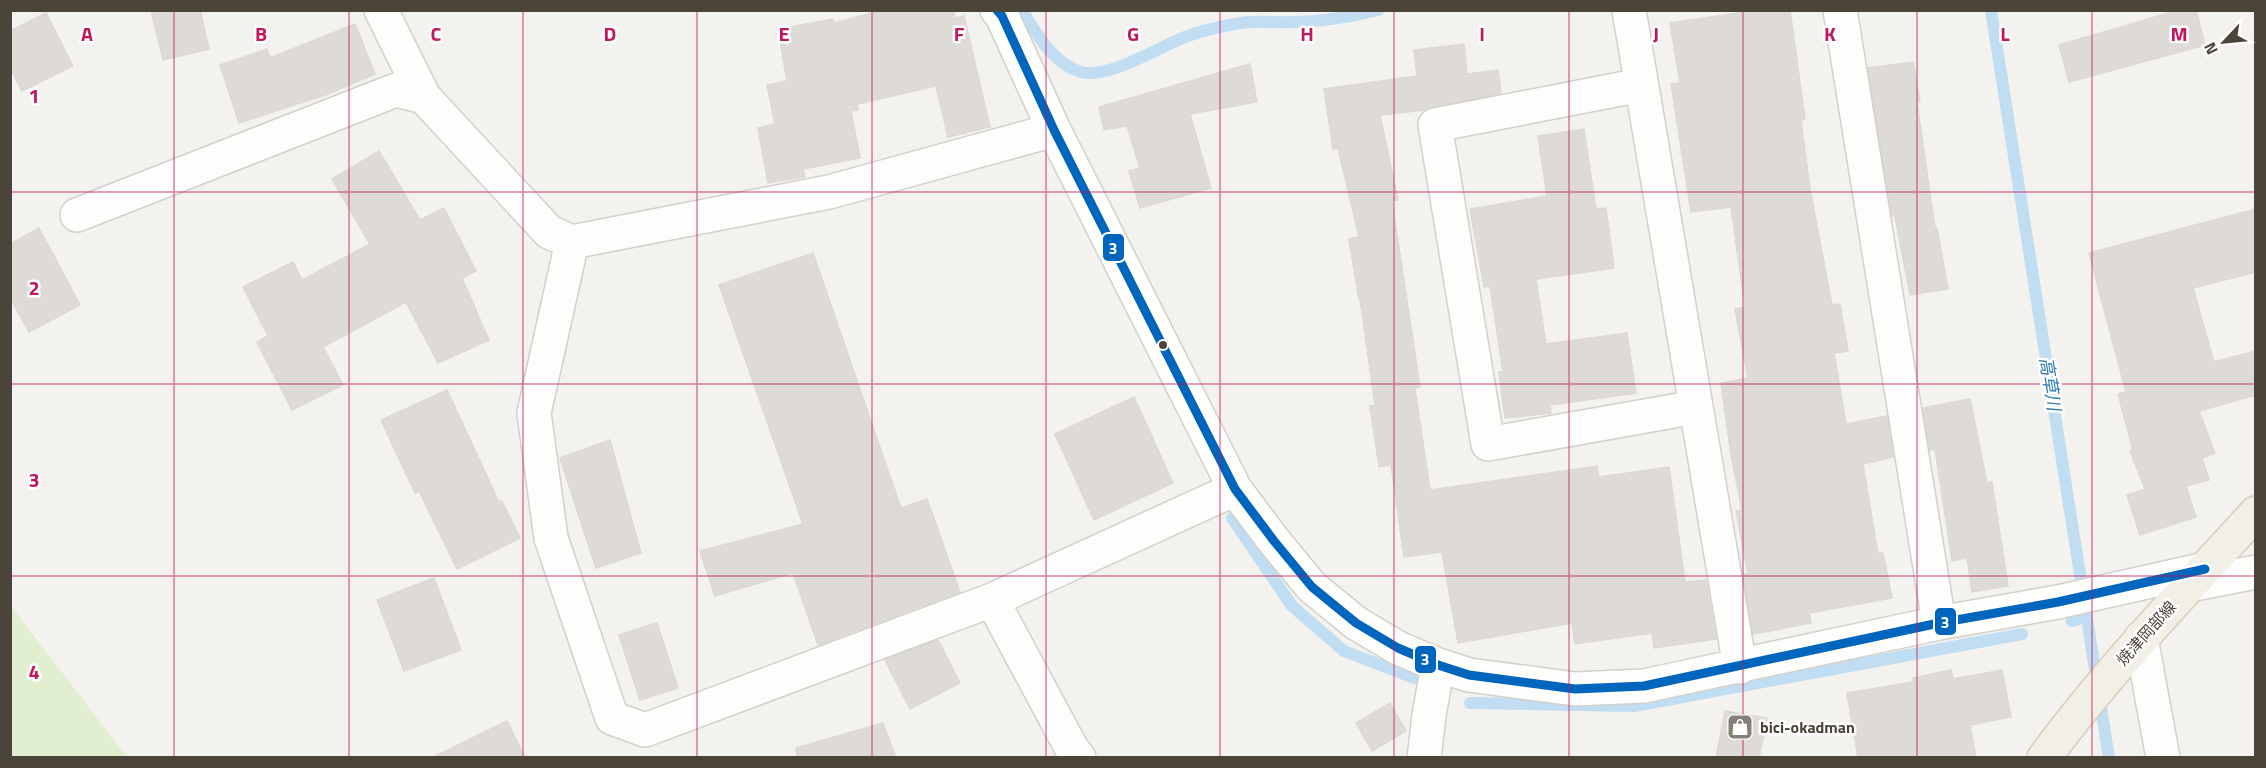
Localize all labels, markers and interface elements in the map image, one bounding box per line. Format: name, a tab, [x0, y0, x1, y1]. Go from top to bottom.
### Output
north arrow	[2194, 12, 2254, 72]
text: A	[81, 18, 93, 49]
text: B	[255, 18, 267, 49]
text: C	[431, 18, 442, 49]
text: D	[604, 18, 616, 49]
text: E	[778, 18, 790, 49]
text: F	[954, 18, 965, 49]
text: G	[1127, 18, 1139, 49]
text: H	[1300, 18, 1314, 49]
text: I	[1479, 18, 1485, 49]
text: J	[1653, 18, 1659, 49]
text: K	[1824, 18, 1836, 49]
text: L	[2000, 18, 2010, 49]
text: M	[2170, 18, 2188, 49]
text: N	[2197, 38, 2224, 59]
text: 1	[28, 80, 40, 111]
line badge: 3	[1102, 233, 1125, 262]
text: 3	[1109, 236, 1117, 260]
text: 2	[28, 272, 40, 303]
unlabelled marker	[1157, 339, 1169, 351]
water label: 高草川	[2033, 355, 2068, 415]
text: 3	[28, 464, 40, 495]
street label: 焼津岡部線	[2110, 595, 2182, 671]
line badge: 3	[1934, 607, 1957, 636]
text: 3	[1941, 610, 1949, 634]
line badge: 3	[1414, 645, 1437, 674]
text: 3	[1421, 647, 1429, 671]
text: 4	[28, 656, 40, 687]
shop icon: bici-okadman	[1725, 712, 1755, 742]
place label: bici-okadman	[1760, 715, 1855, 739]

